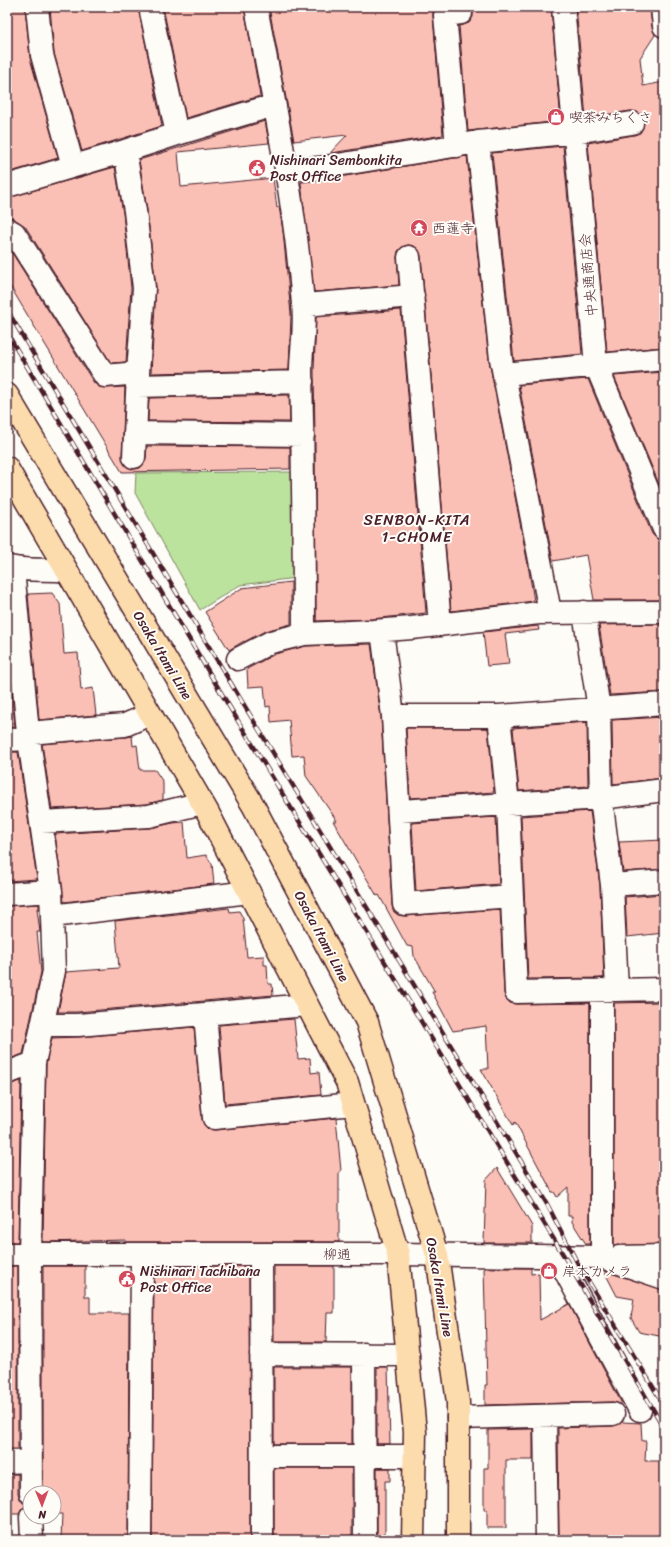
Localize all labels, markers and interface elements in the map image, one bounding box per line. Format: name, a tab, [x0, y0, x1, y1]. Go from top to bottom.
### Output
place label: 喫茶みちくさ	[569, 105, 652, 130]
shop icon: 喫茶みちくさ	[546, 107, 566, 127]
place label: Nishinari Sembonkita Post Office	[270, 148, 403, 189]
public building icon: Nishinari Sembonkita Post Office	[247, 158, 267, 178]
place label: 西蓮寺	[432, 216, 474, 241]
temple icon: 西蓮寺	[409, 218, 429, 238]
street label: 中央通商店会	[572, 232, 605, 318]
district label: SENBON-KITA 1-CHOME	[363, 507, 471, 550]
street label: Osaka Itami Line	[126, 606, 199, 705]
street label: Osaka Itami Line	[287, 886, 356, 987]
street label: Osaka Itami Line	[418, 1235, 461, 1339]
street label: 柳通	[323, 1242, 351, 1267]
place label: Nishinari Tachibana Post Office	[140, 1259, 261, 1300]
place label: 岸本カメラ	[562, 1259, 632, 1284]
shop icon: 岸本カメラ	[539, 1261, 559, 1281]
public building icon: Nishinari Tachibana Post Office	[117, 1269, 137, 1289]
north arrow	[22, 1485, 62, 1525]
text: N	[38, 1505, 47, 1524]

